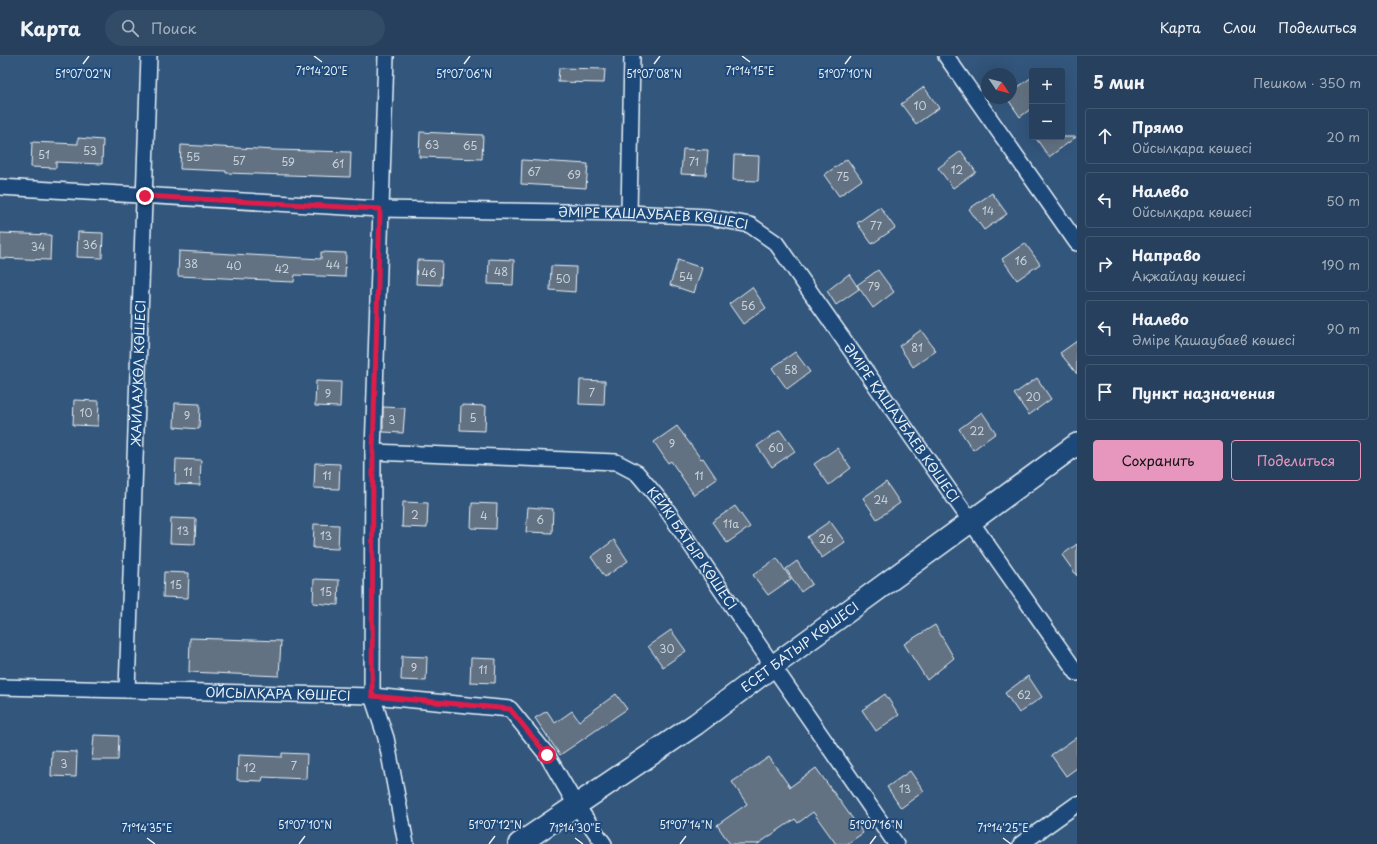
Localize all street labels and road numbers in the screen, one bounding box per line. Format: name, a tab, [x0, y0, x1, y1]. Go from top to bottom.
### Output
street label: ӘМІРЕ ҚАШАУБАЕВ КӨШЕСІ	[558, 202, 750, 233]
street label: ЖАЙЛАУКӨЛ КӨШЕСІ	[125, 300, 150, 447]
street label: ӘМІРЕ ҚАШАУБАЕВ КӨШЕСІ	[839, 338, 964, 506]
street label: КЕЙКІ БАТЫР КӨШЕСІ	[643, 482, 742, 613]
street label: ЕСЕТ БАТЫР КӨШЕСІ	[737, 597, 862, 696]
street label: ОЙСЫЛҚАРА КӨШЕСІ	[205, 682, 351, 704]

